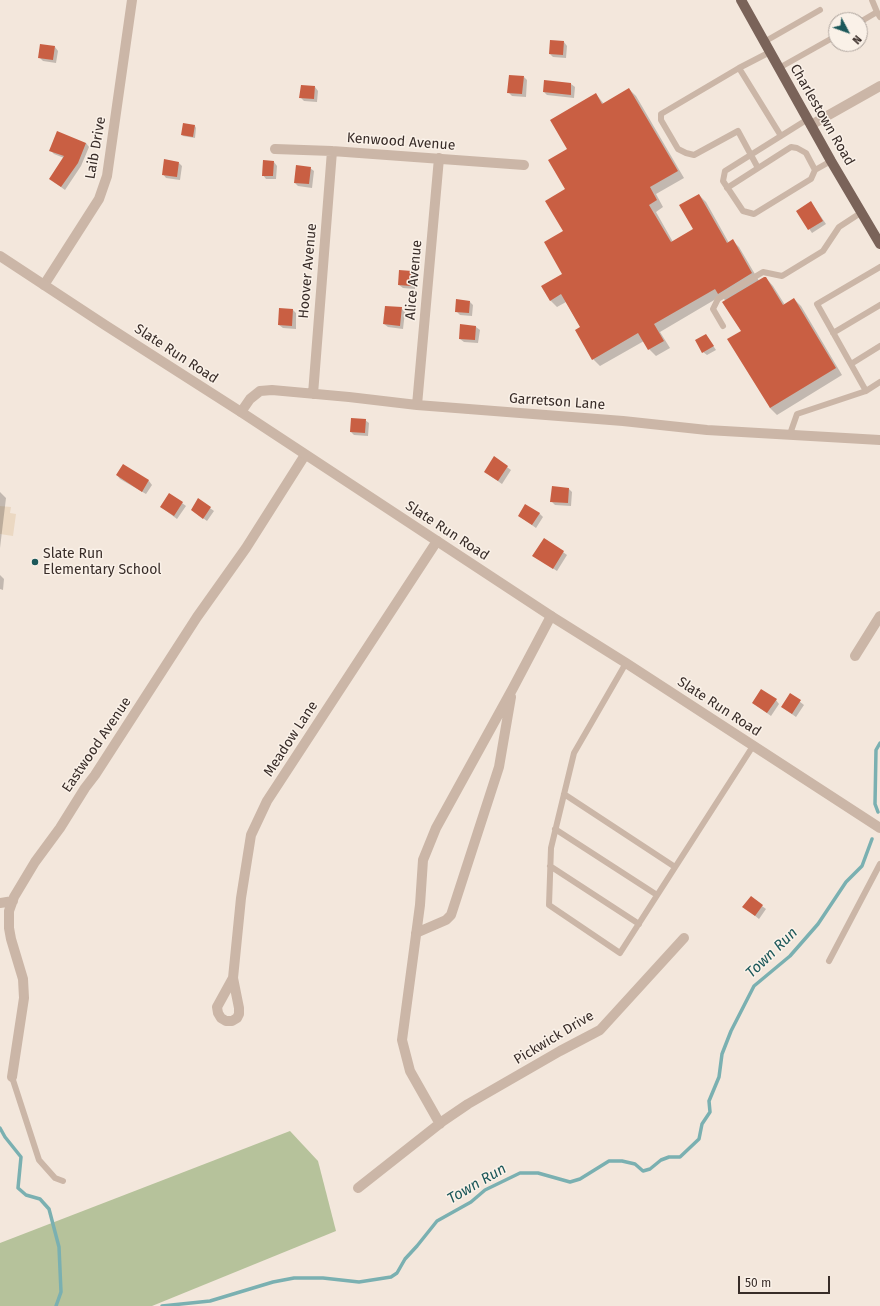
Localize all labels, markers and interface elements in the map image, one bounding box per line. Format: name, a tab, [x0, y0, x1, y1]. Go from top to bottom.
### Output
north arrow	[828, 12, 868, 52]
text: N	[849, 33, 864, 47]
street label: Charlestown Road	[786, 61, 858, 169]
street label: Laib Drive	[82, 115, 110, 181]
street label: Kenwood Avenue	[346, 130, 456, 154]
street label: Hoover Avenue	[295, 223, 321, 319]
street label: Alice Avenue	[402, 239, 426, 321]
street label: Slate Run Road	[131, 321, 221, 387]
street label: Garretson Lane	[508, 390, 606, 414]
street label: Slate Run Road	[402, 498, 492, 564]
place label: Slate Run Elementary School	[43, 546, 161, 578]
marker: Slate Run Elementary School	[30, 557, 40, 567]
street label: Slate Run Road	[674, 674, 764, 740]
street label: Eastwood Avenue	[59, 694, 135, 796]
street label: Meadow Lane	[260, 698, 322, 780]
water label: Town Run	[742, 924, 802, 982]
street label: Pickwick Drive	[511, 1008, 597, 1068]
water label: Town Run	[444, 1160, 510, 1208]
scale bar	[740, 1268, 832, 1294]
text: 50 m	[745, 1276, 771, 1290]

